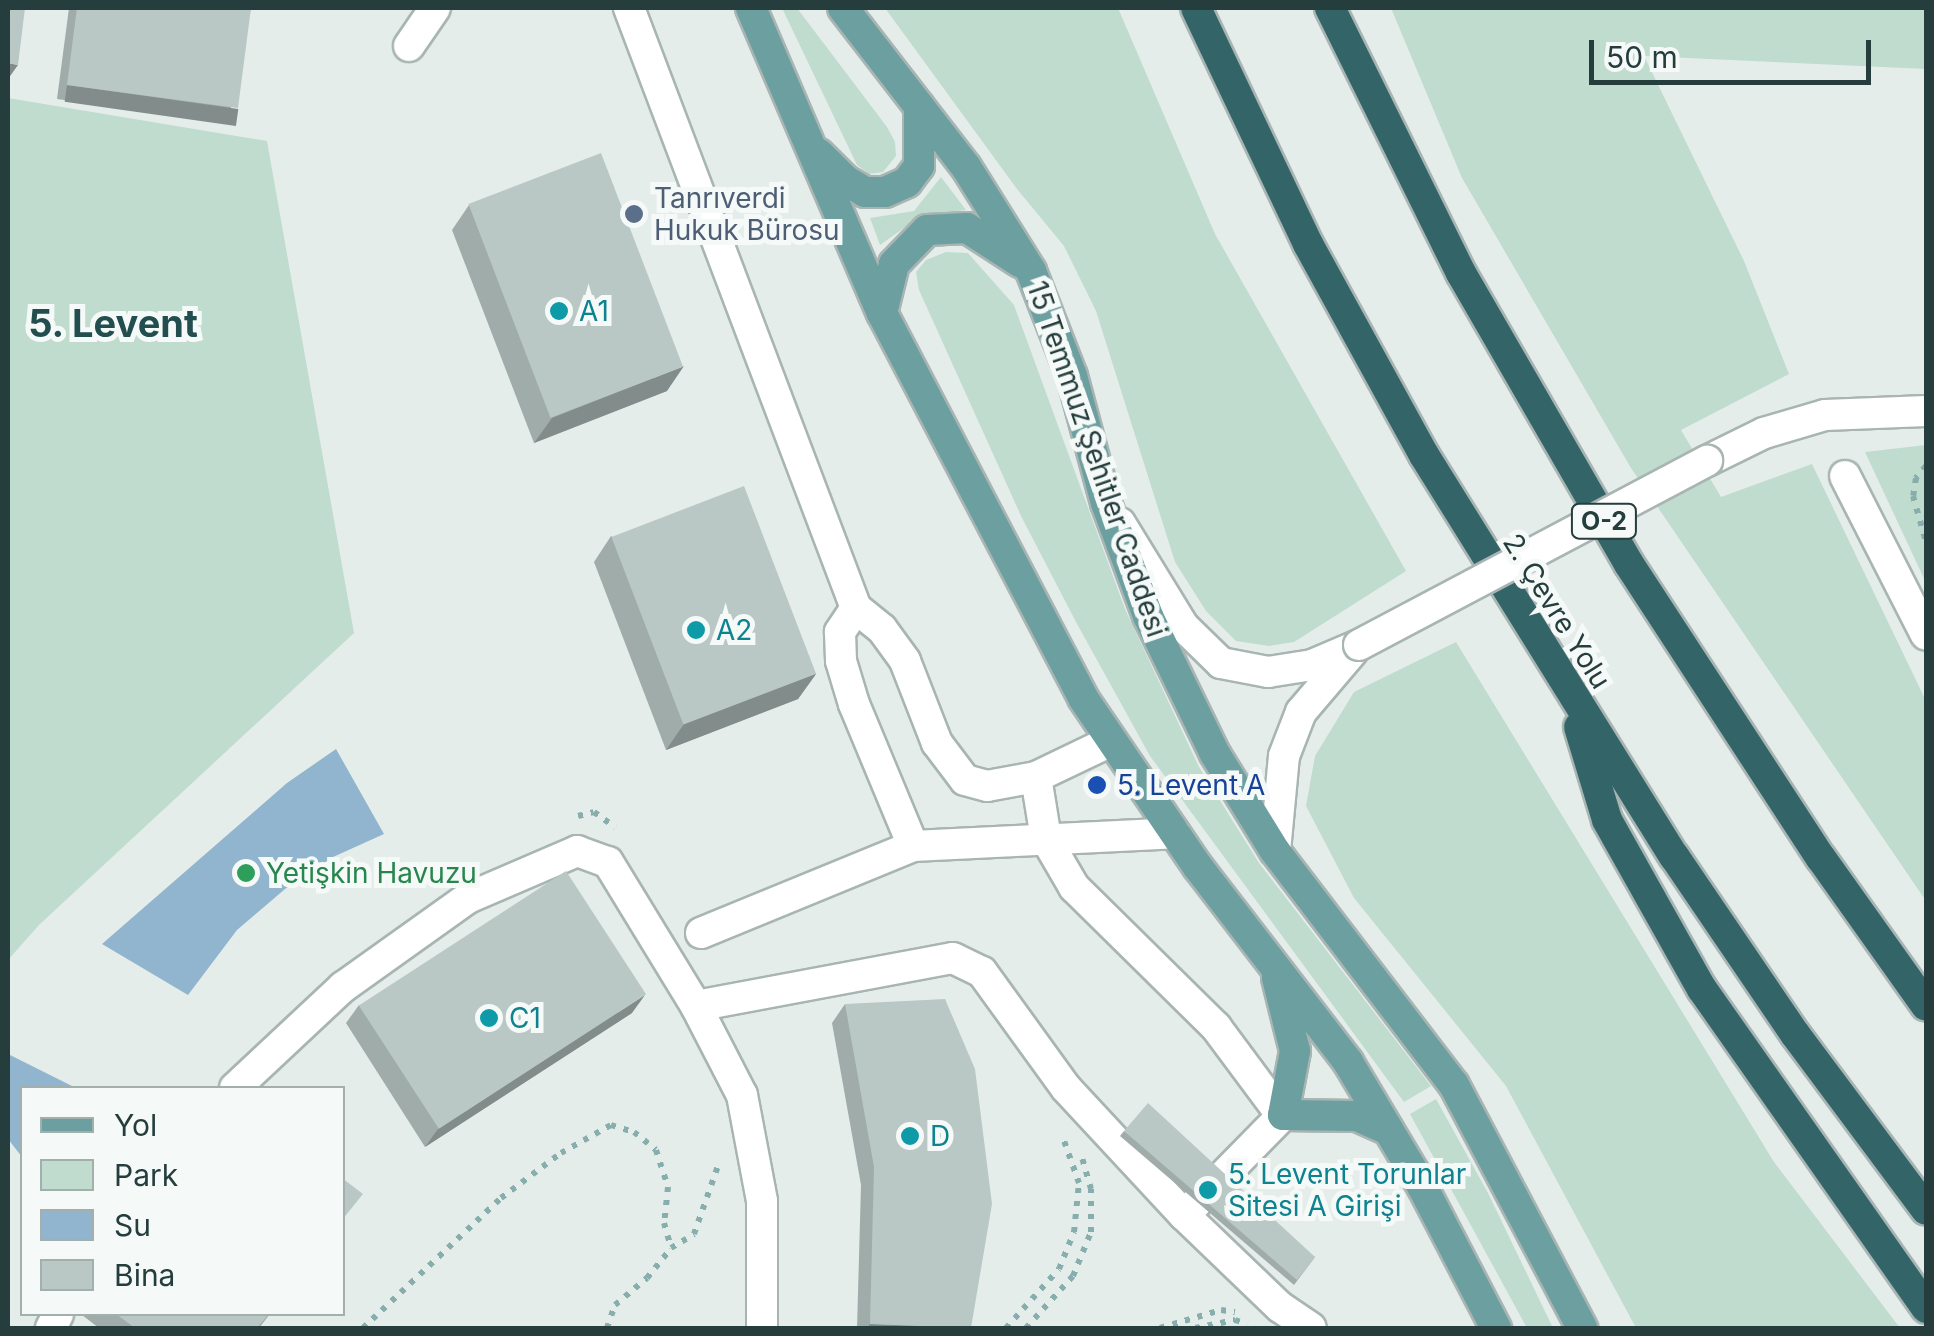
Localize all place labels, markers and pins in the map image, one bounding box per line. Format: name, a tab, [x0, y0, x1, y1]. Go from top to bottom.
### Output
place label: Tanrıverdi Hukuk Bürosu	[654, 181, 840, 247]
marker: Tanrıverdi Hukuk Bürosu	[623, 203, 645, 225]
place label: A1	[579, 294, 609, 328]
marker: A1	[548, 300, 570, 322]
place label: A2	[716, 613, 752, 647]
marker: A2	[685, 619, 707, 641]
place label: 5. Levent A	[1117, 768, 1265, 802]
marker: 5. Levent A	[1086, 774, 1108, 796]
place label: Yetişkin Havuzu	[266, 856, 477, 890]
marker: Yetişkin Havuzu	[235, 862, 257, 884]
place label: C1	[509, 1001, 541, 1035]
marker: C1	[478, 1007, 500, 1029]
place label: D	[930, 1119, 950, 1153]
marker: D	[899, 1125, 921, 1147]
place label: 5. Levent Torunlar Sitesi A Girişi	[1228, 1157, 1466, 1223]
marker: 5. Levent Torunlar Sitesi A Girişi	[1197, 1179, 1219, 1201]

